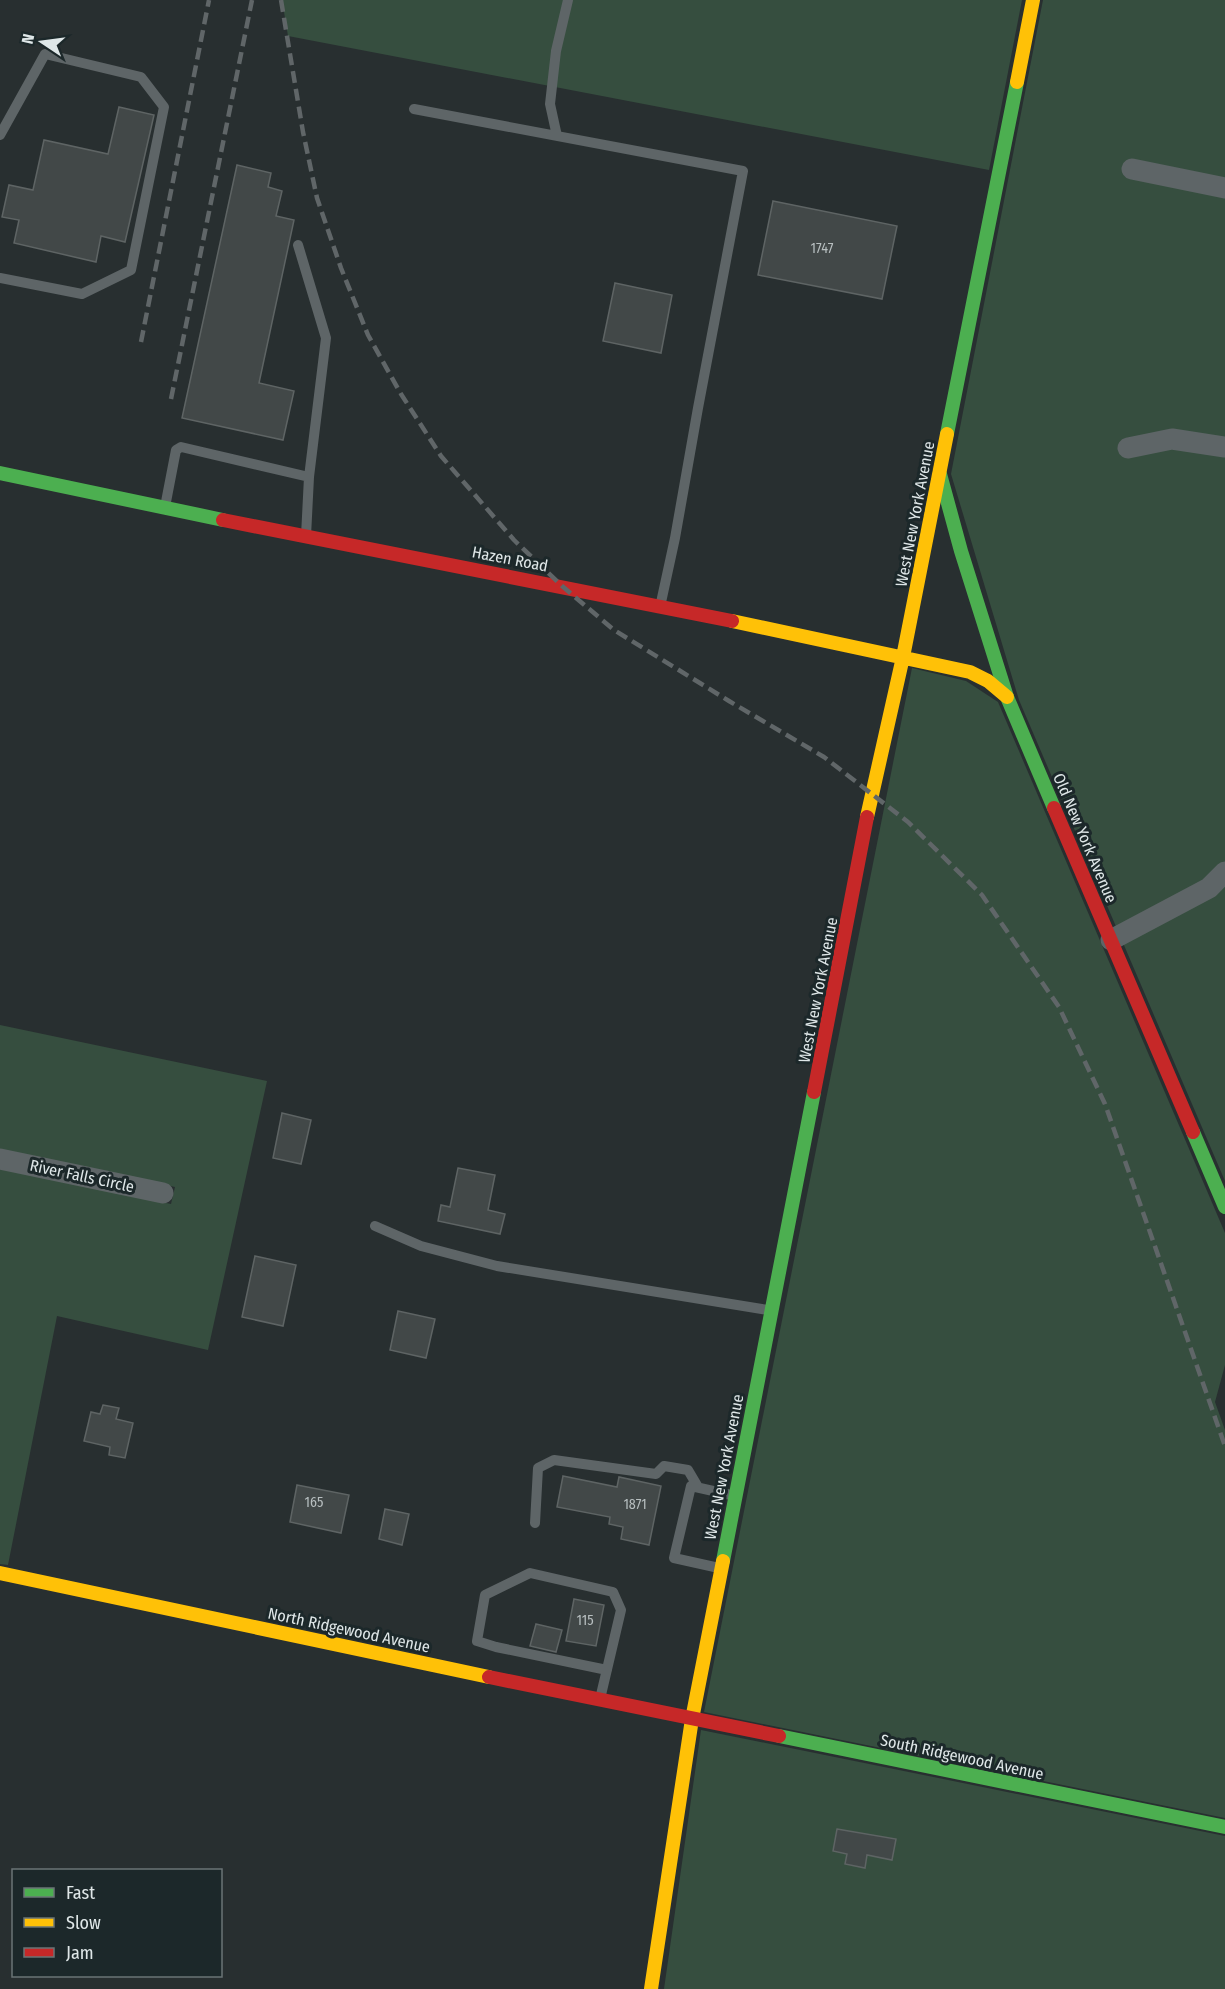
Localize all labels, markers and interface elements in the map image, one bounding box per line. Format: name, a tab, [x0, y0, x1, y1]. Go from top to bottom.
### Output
north arrow	[12, 12, 72, 72]
text: N	[18, 32, 38, 46]
house number: 1747	[811, 240, 834, 257]
street label: West New York Avenue	[892, 440, 938, 588]
street label: Hazen Road	[470, 542, 550, 576]
street label: Old New York Avenue	[1049, 770, 1121, 906]
street label: West New York Avenue	[795, 916, 841, 1064]
street label: River Falls Circle	[28, 1156, 136, 1196]
street label: West New York Avenue	[701, 1393, 747, 1541]
house number: 165	[305, 1494, 323, 1511]
house number: 1871	[623, 1496, 647, 1513]
street label: North Ridgewood Avenue	[266, 1604, 432, 1657]
house number: 115	[576, 1612, 594, 1629]
street label: South Ridgewood Avenue	[879, 1730, 1045, 1784]
legend	[12, 1869, 222, 1977]
text: Fast	[66, 1882, 95, 1904]
text: Slow	[66, 1912, 101, 1934]
text: Jam	[66, 1942, 94, 1964]

